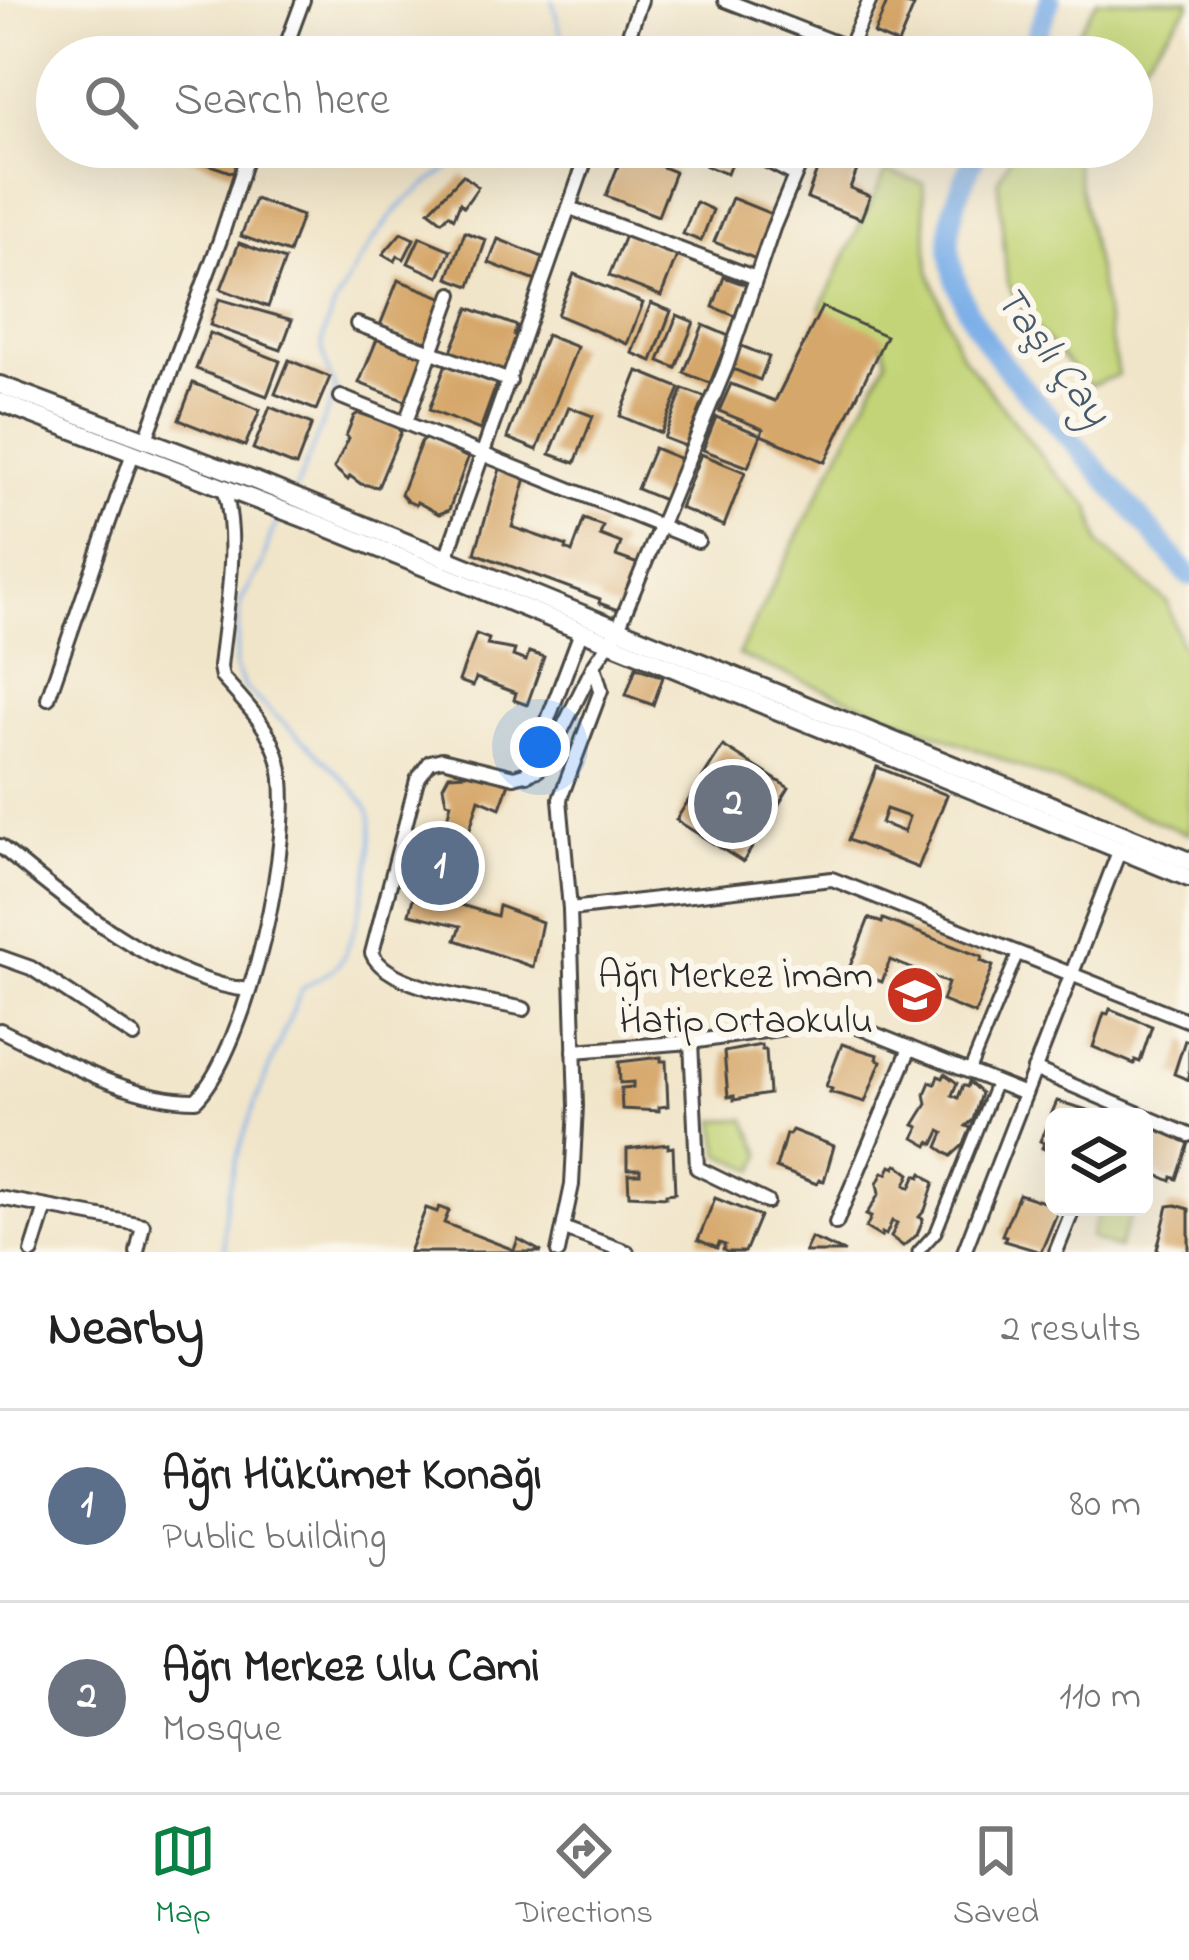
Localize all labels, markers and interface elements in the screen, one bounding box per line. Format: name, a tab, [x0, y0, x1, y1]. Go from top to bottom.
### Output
search box	[36, 36, 1153, 168]
icon: search	[78, 69, 144, 135]
text: Search here	[174, 69, 390, 135]
water label: Taşlı Çay	[978, 274, 1125, 440]
your location	[510, 717, 570, 777]
pin: 2	[694, 759, 772, 849]
pin: 1	[401, 821, 479, 911]
place label: Ağrı Merkez İmam Hatip Ortaokulu	[598, 949, 873, 1051]
school or university icon: Ağrı Merkez İmam Hatip Ortaokulu	[884, 964, 946, 1026]
map controls	[1045, 1108, 1153, 1216]
button: layers	[1045, 1108, 1153, 1216]
text: Nearby	[48, 1293, 204, 1368]
text: 2 results	[1001, 1302, 1141, 1359]
text: Ağrı Hükümet Konağı	[162, 1444, 542, 1510]
text: 1	[81, 1477, 93, 1534]
text: 80 m	[1070, 1477, 1141, 1534]
text: Public building	[162, 1510, 387, 1567]
text: Ağrı Merkez Ulu Cami	[162, 1636, 540, 1702]
text: 2	[77, 1669, 97, 1726]
text: 110 m	[1059, 1669, 1141, 1726]
text: Mosque	[162, 1702, 282, 1759]
tab: Map	[150, 1818, 216, 1938]
tab: Directions	[516, 1818, 653, 1938]
tab: Saved	[953, 1818, 1039, 1938]

